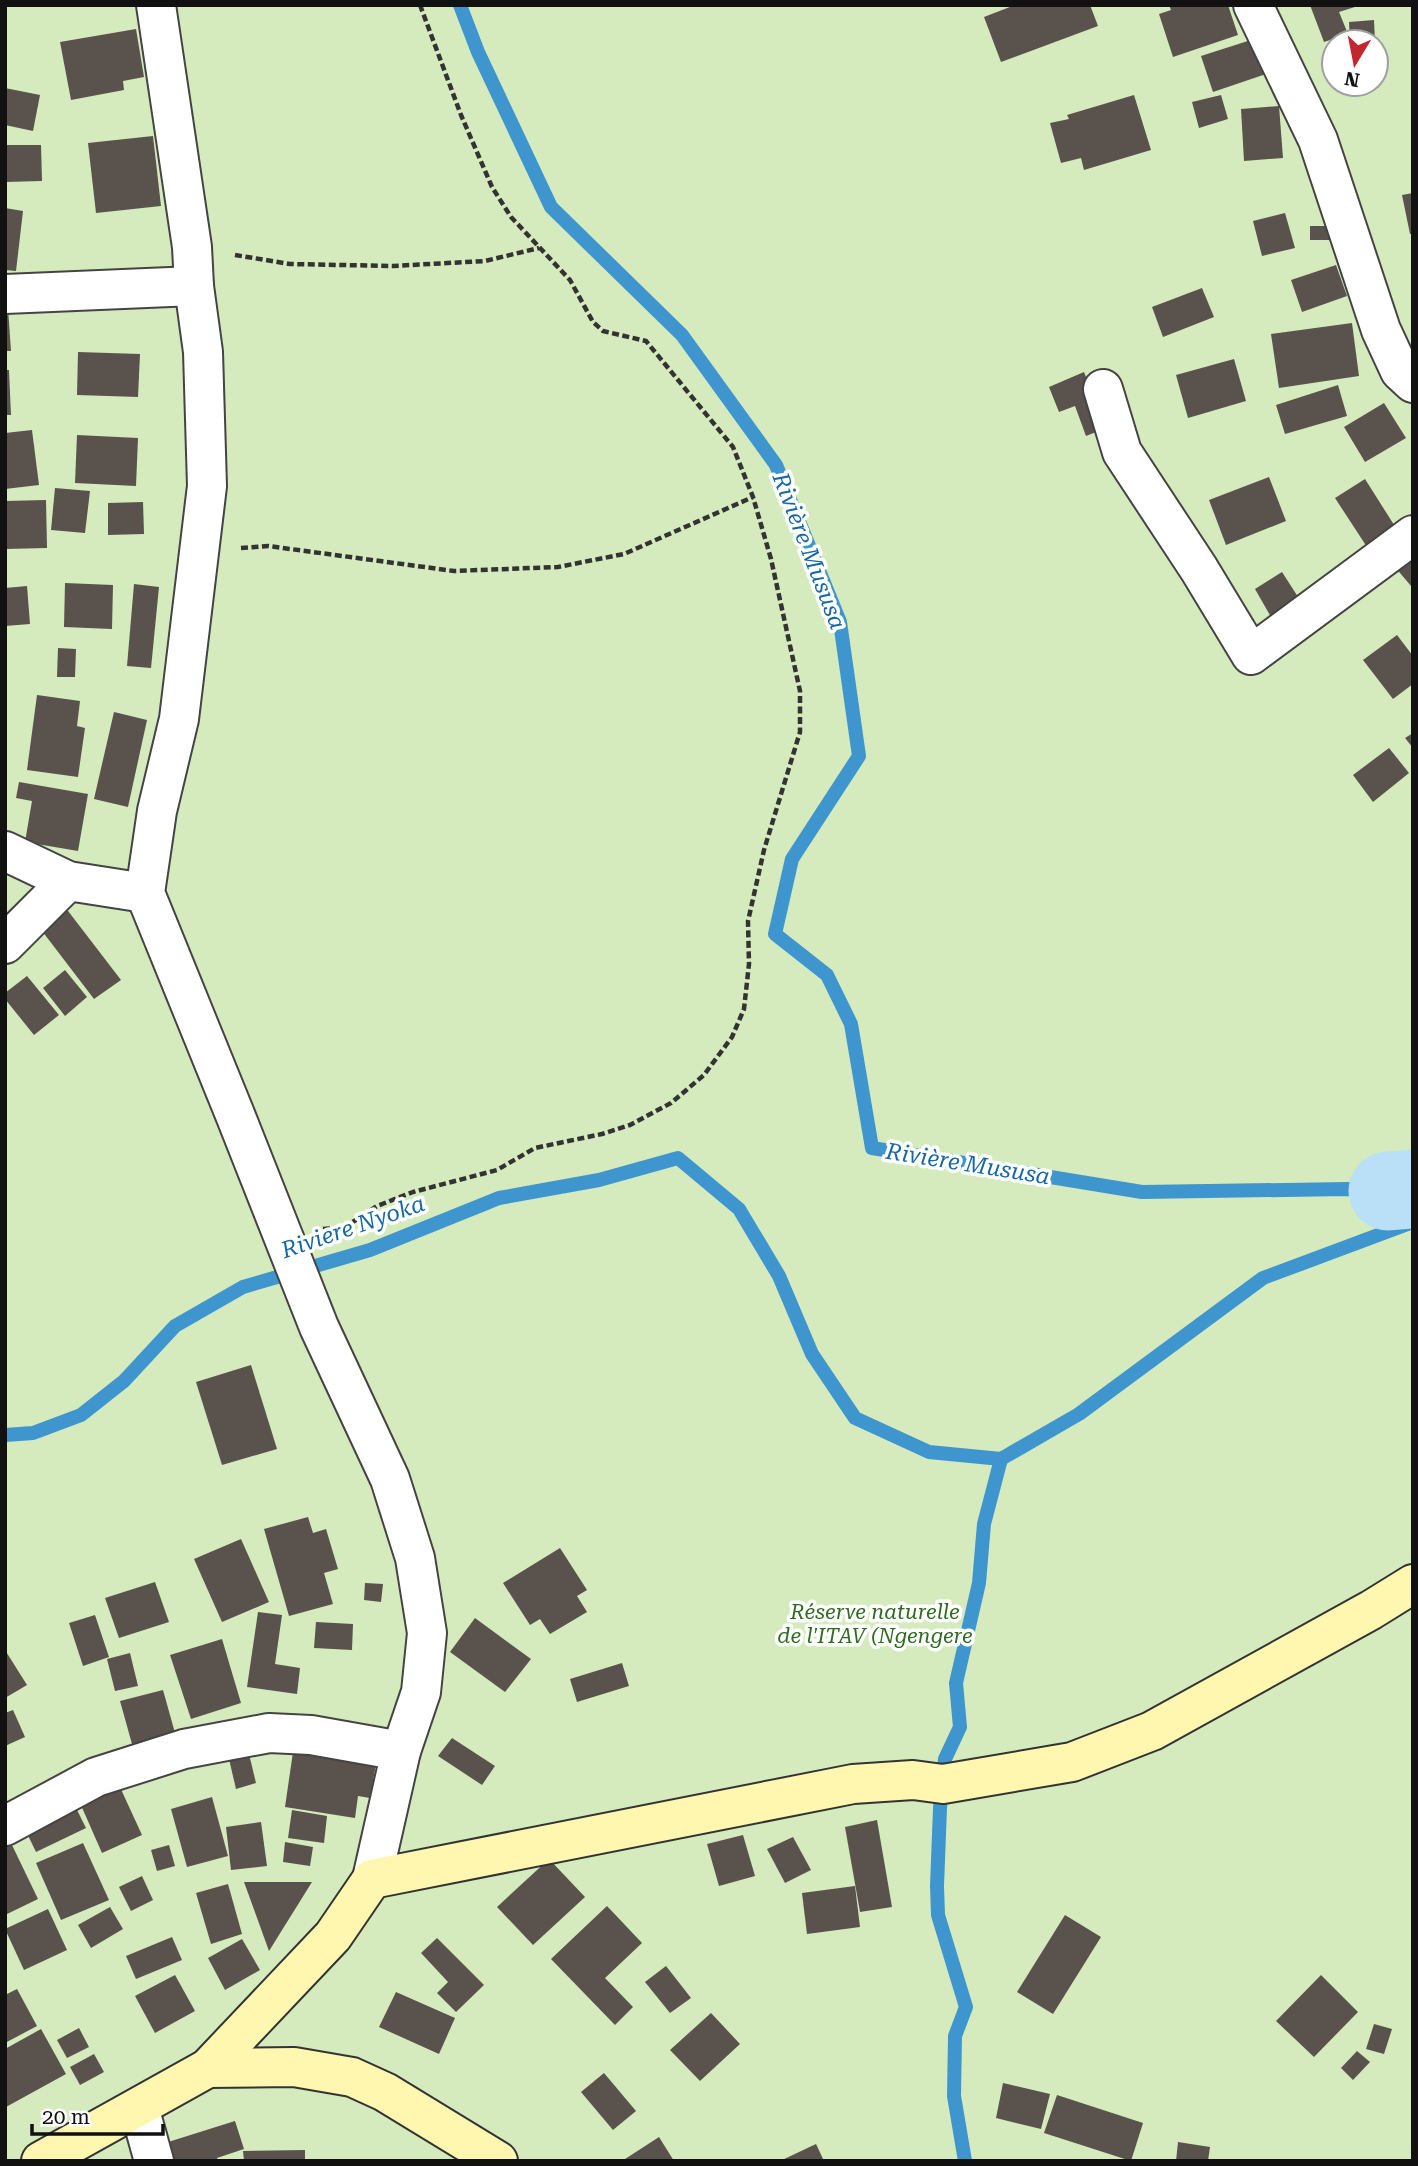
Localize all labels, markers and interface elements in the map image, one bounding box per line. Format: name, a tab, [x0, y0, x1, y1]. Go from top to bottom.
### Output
north arrow	[1320, 28, 1390, 98]
text: N	[1343, 67, 1361, 92]
water label: Rivière Mususa	[766, 468, 851, 633]
water label: Rivière Mususa	[883, 1138, 1052, 1190]
water label: Riviere Nyoka	[277, 1190, 428, 1264]
park label: Réserve naturelle de l'ITAV (Ngengere	[777, 1600, 973, 1648]
scale bar	[32, 2092, 163, 2136]
text: 20 m	[42, 2105, 90, 2129]

